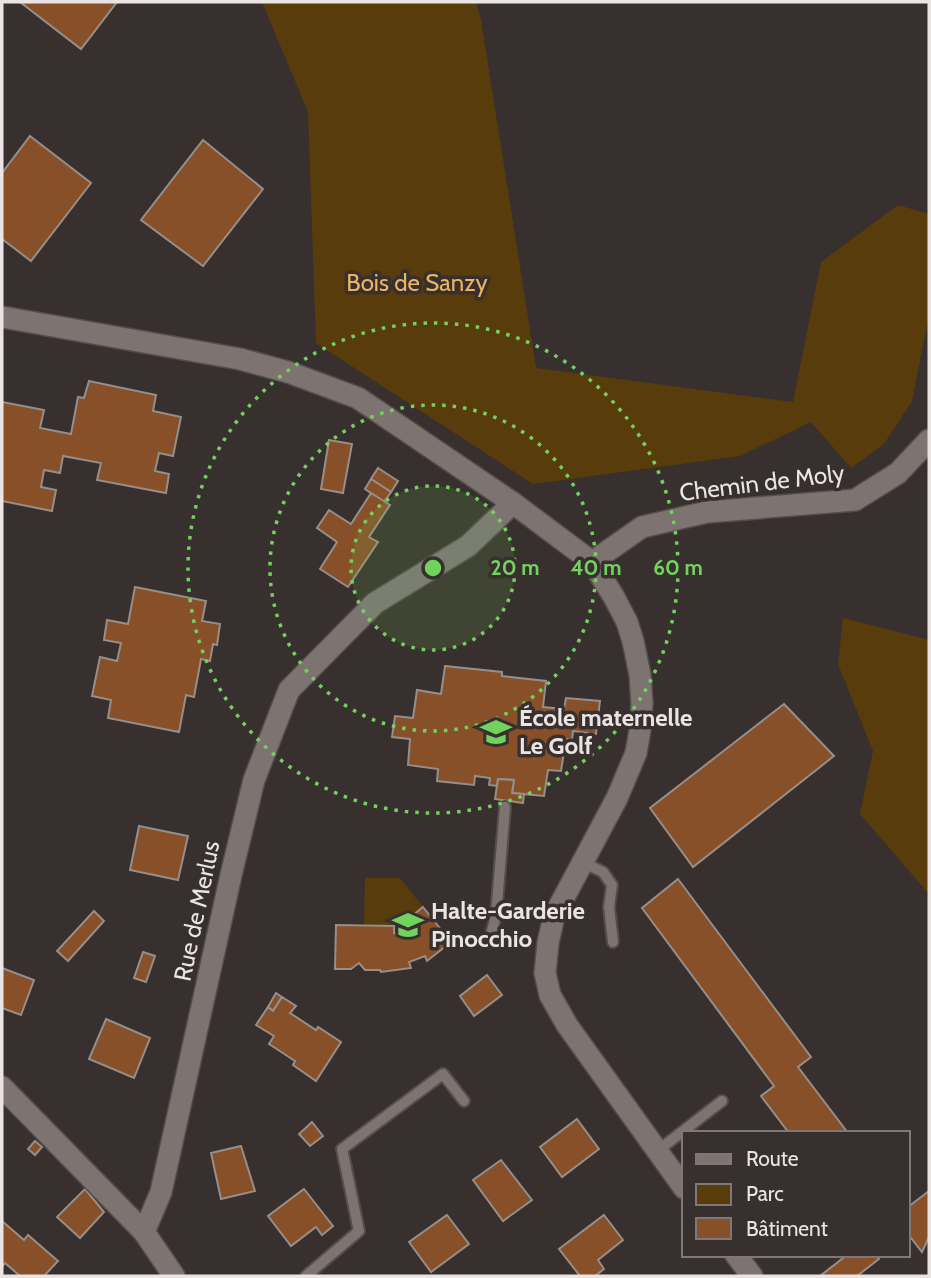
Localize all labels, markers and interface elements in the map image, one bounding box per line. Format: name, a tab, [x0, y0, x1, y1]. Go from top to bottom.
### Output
park label: Bois de Sanzy	[346, 268, 488, 297]
street label: Chemin de Moly	[678, 458, 846, 507]
text: 20 m	[491, 555, 539, 580]
text: 40 m	[571, 555, 621, 580]
text: 60 m	[653, 555, 703, 580]
centre of rings	[421, 556, 445, 580]
place label: École maternelle Le Golf	[519, 703, 692, 760]
school or university icon: École maternelle Le Golf	[479, 715, 513, 749]
street label: Rue de Merlus	[167, 838, 226, 984]
place label: Halte-Garderie Pinocchio	[431, 896, 585, 953]
school or university icon: Halte-Garderie Pinocchio	[391, 908, 425, 942]
legend	[682, 1131, 910, 1257]
text: Route	[746, 1146, 799, 1171]
text: Parc	[746, 1181, 784, 1206]
text: Bâtiment	[746, 1216, 828, 1241]

